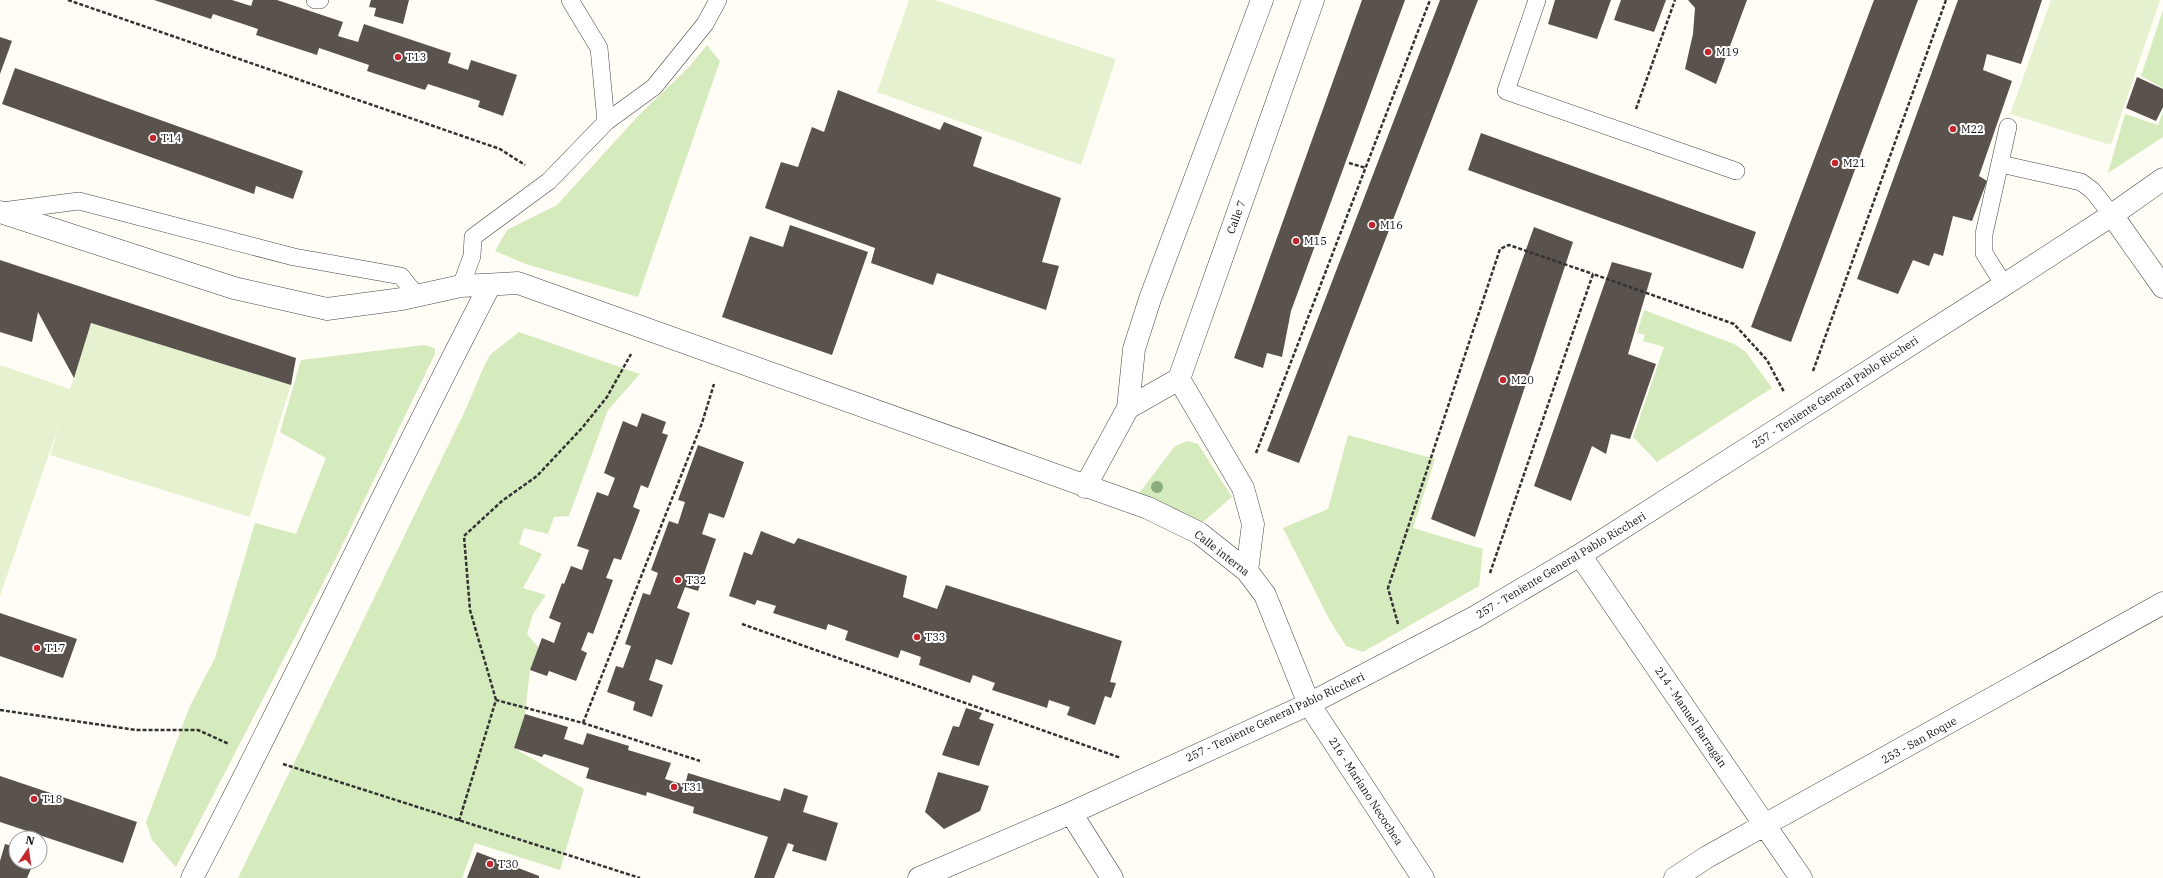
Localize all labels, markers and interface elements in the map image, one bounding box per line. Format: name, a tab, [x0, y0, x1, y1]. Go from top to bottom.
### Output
place label: M19	[1716, 45, 1739, 59]
marker: M19	[1703, 47, 1713, 57]
place label: T13	[406, 50, 426, 64]
marker: T13	[393, 52, 403, 62]
place label: M22	[1961, 122, 1984, 136]
marker: M22	[1948, 124, 1958, 134]
place label: T14	[161, 131, 182, 145]
marker: T14	[148, 133, 158, 143]
place label: M21	[1843, 156, 1866, 170]
marker: M21	[1830, 158, 1840, 168]
street label: Calle 7	[1223, 198, 1249, 236]
place label: M16	[1380, 218, 1403, 232]
marker: M16	[1367, 220, 1377, 230]
place label: M15	[1304, 234, 1327, 248]
marker: M15	[1291, 236, 1301, 246]
street label: 257 - Teniente General Pablo Riccheri	[1749, 333, 1921, 451]
place label: M20	[1511, 373, 1534, 387]
marker: M20	[1498, 375, 1508, 385]
street label: 257 - Teniente General Pablo Riccheri	[1474, 508, 1649, 621]
street label: Calle interna	[1192, 527, 1252, 579]
place label: T32	[686, 573, 706, 587]
marker: T32	[673, 575, 683, 585]
place label: T33	[925, 630, 945, 644]
marker: T33	[912, 632, 922, 642]
place label: T17	[45, 641, 65, 655]
marker: T17	[32, 643, 42, 653]
street label: 214 - Manuel Barragán	[1652, 664, 1730, 770]
street label: 257 - Teniente General Pablo Riccheri	[1183, 669, 1367, 765]
street label: 253 - San Roque	[1879, 713, 1959, 767]
street label: 216 - Mariano Necochea	[1326, 734, 1406, 848]
place label: T31	[682, 780, 702, 794]
marker: T31	[669, 782, 679, 792]
place label: T18	[42, 792, 62, 806]
marker: T18	[29, 794, 39, 804]
north arrow	[8, 830, 48, 870]
text: N	[24, 832, 36, 848]
place label: T30	[498, 857, 519, 871]
marker: T30	[485, 859, 495, 869]

